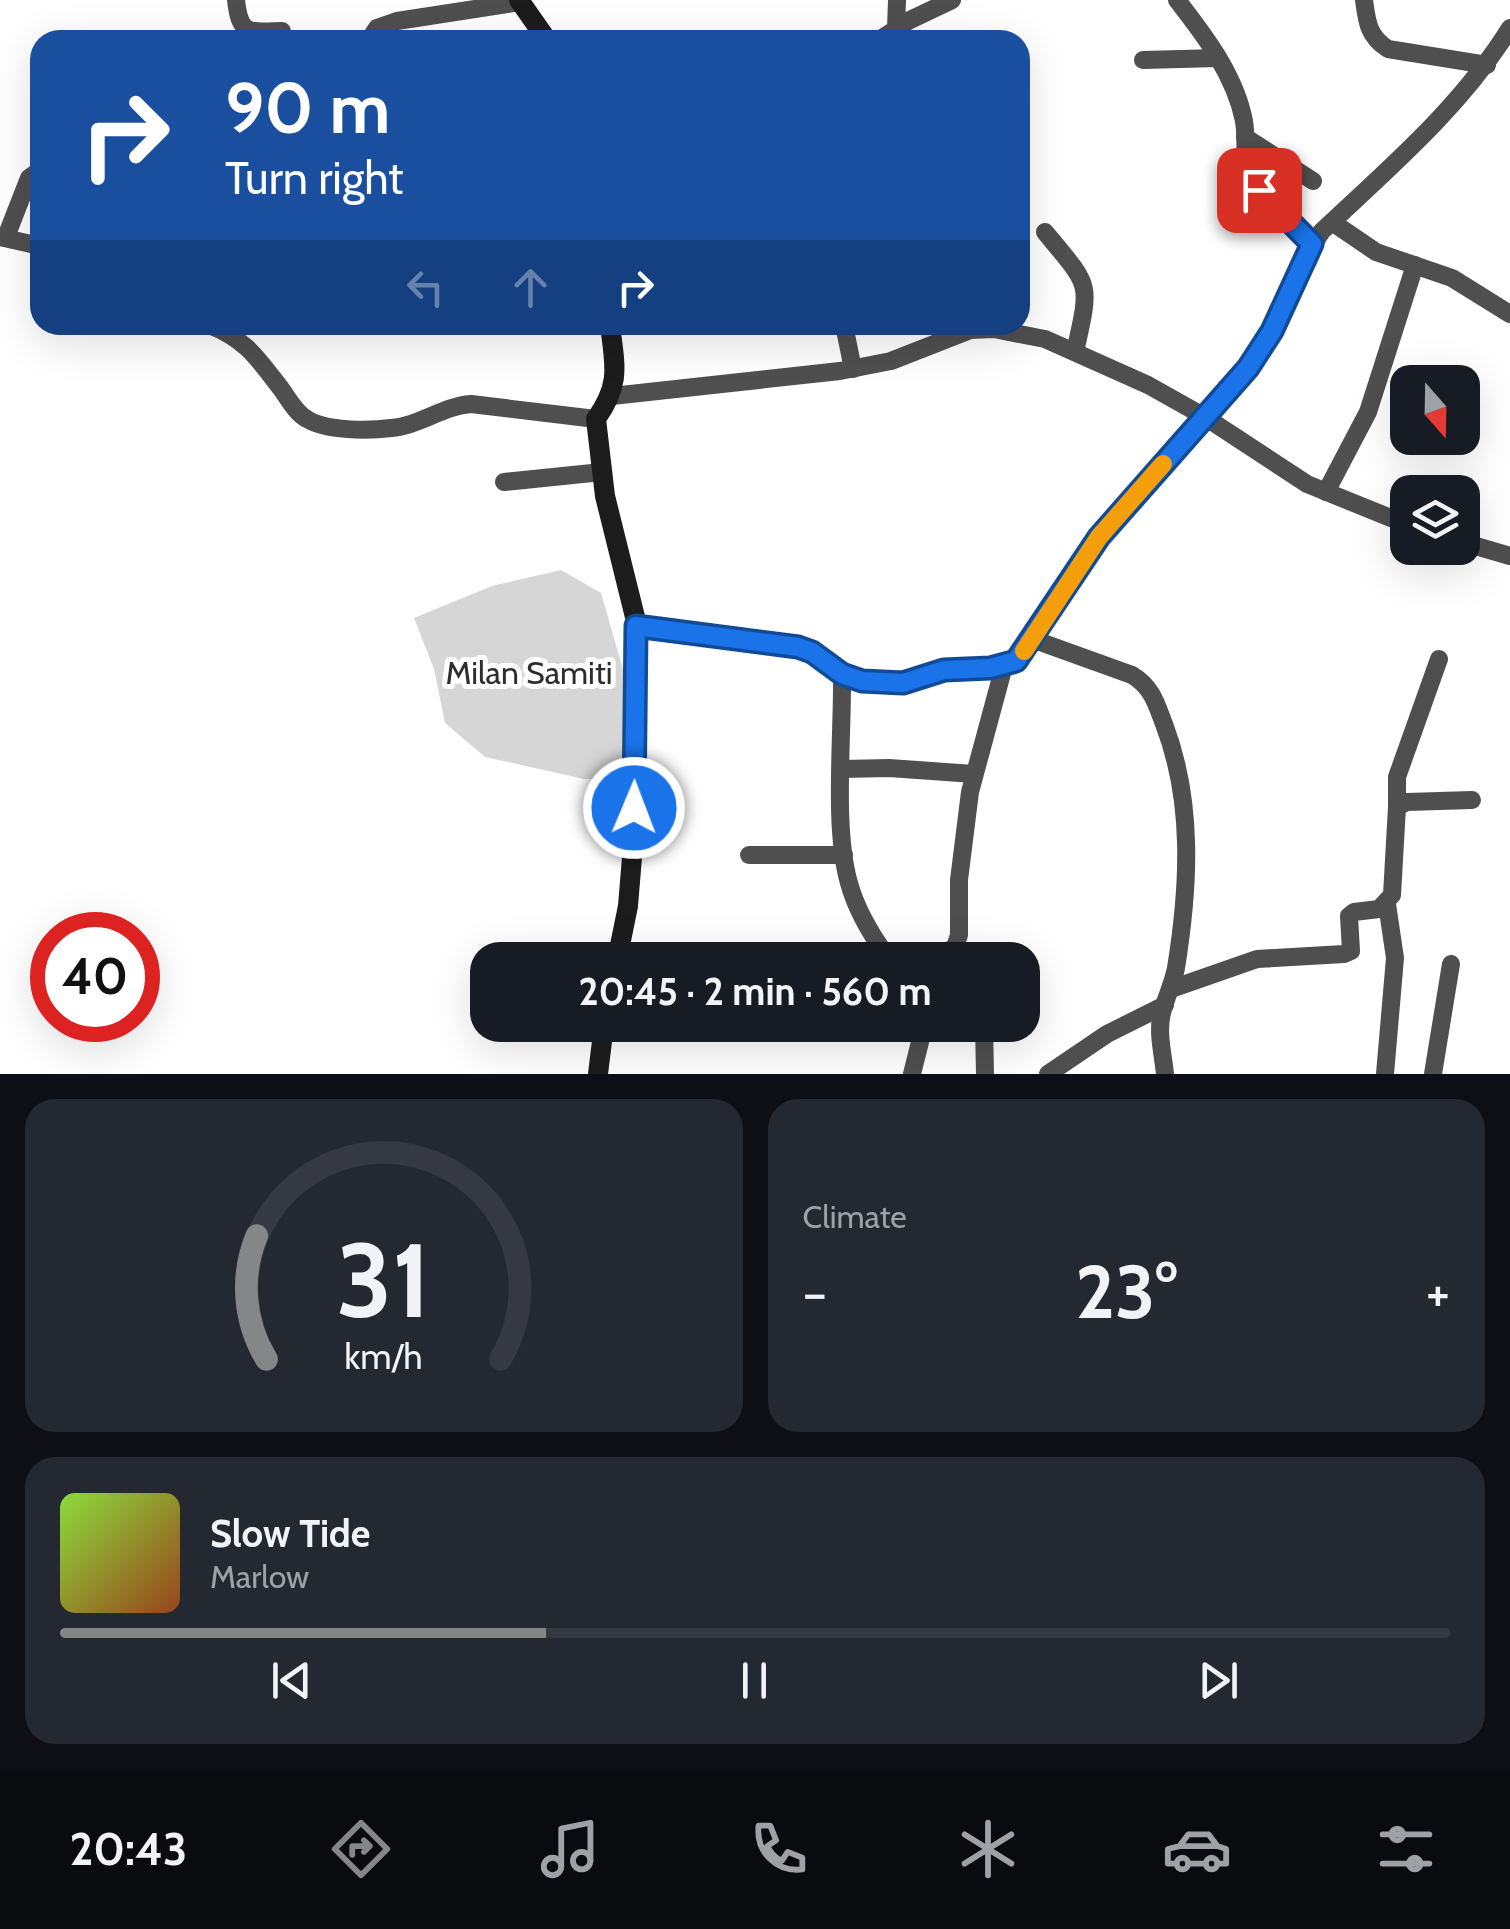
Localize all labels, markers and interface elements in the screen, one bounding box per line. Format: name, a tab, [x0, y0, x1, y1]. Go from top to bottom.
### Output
text: 90 m	[225, 65, 390, 151]
icon: right	[60, 70, 190, 200]
pin	[1217, 148, 1302, 233]
text: Turn right	[225, 151, 404, 205]
icon: arrive	[1232, 163, 1287, 218]
icon: left	[398, 260, 453, 315]
icon: ahead	[503, 260, 558, 315]
icon: right	[608, 260, 663, 315]
north arrow	[1390, 365, 1480, 455]
map controls	[1390, 365, 1480, 565]
button: layers	[1390, 475, 1480, 565]
park label: Milan Samiti	[446, 653, 612, 692]
position arrow	[582, 756, 686, 860]
speed limit sign: 40	[30, 912, 160, 1042]
text: 20:45 · 2 min · 560 m	[578, 968, 932, 1015]
text: Climate	[803, 1197, 907, 1236]
text: 31	[337, 1217, 431, 1343]
text: 23°	[1075, 1246, 1177, 1337]
text: −	[803, 1259, 827, 1326]
text: +	[1426, 1259, 1450, 1326]
text: km/h	[345, 1335, 423, 1378]
text: Slow Tide	[210, 1510, 370, 1557]
text: Marlow	[210, 1557, 309, 1596]
icon: previous	[264, 1653, 319, 1708]
icon: pause	[727, 1653, 782, 1708]
icon: next	[1191, 1653, 1246, 1708]
icon: directions	[326, 1814, 396, 1884]
icon: music	[535, 1814, 605, 1884]
icon: phone	[744, 1814, 814, 1884]
icon: climate	[953, 1814, 1023, 1884]
icon: car	[1162, 1814, 1232, 1884]
icon: filters	[1371, 1814, 1441, 1884]
text: 20:43	[69, 1822, 187, 1876]

